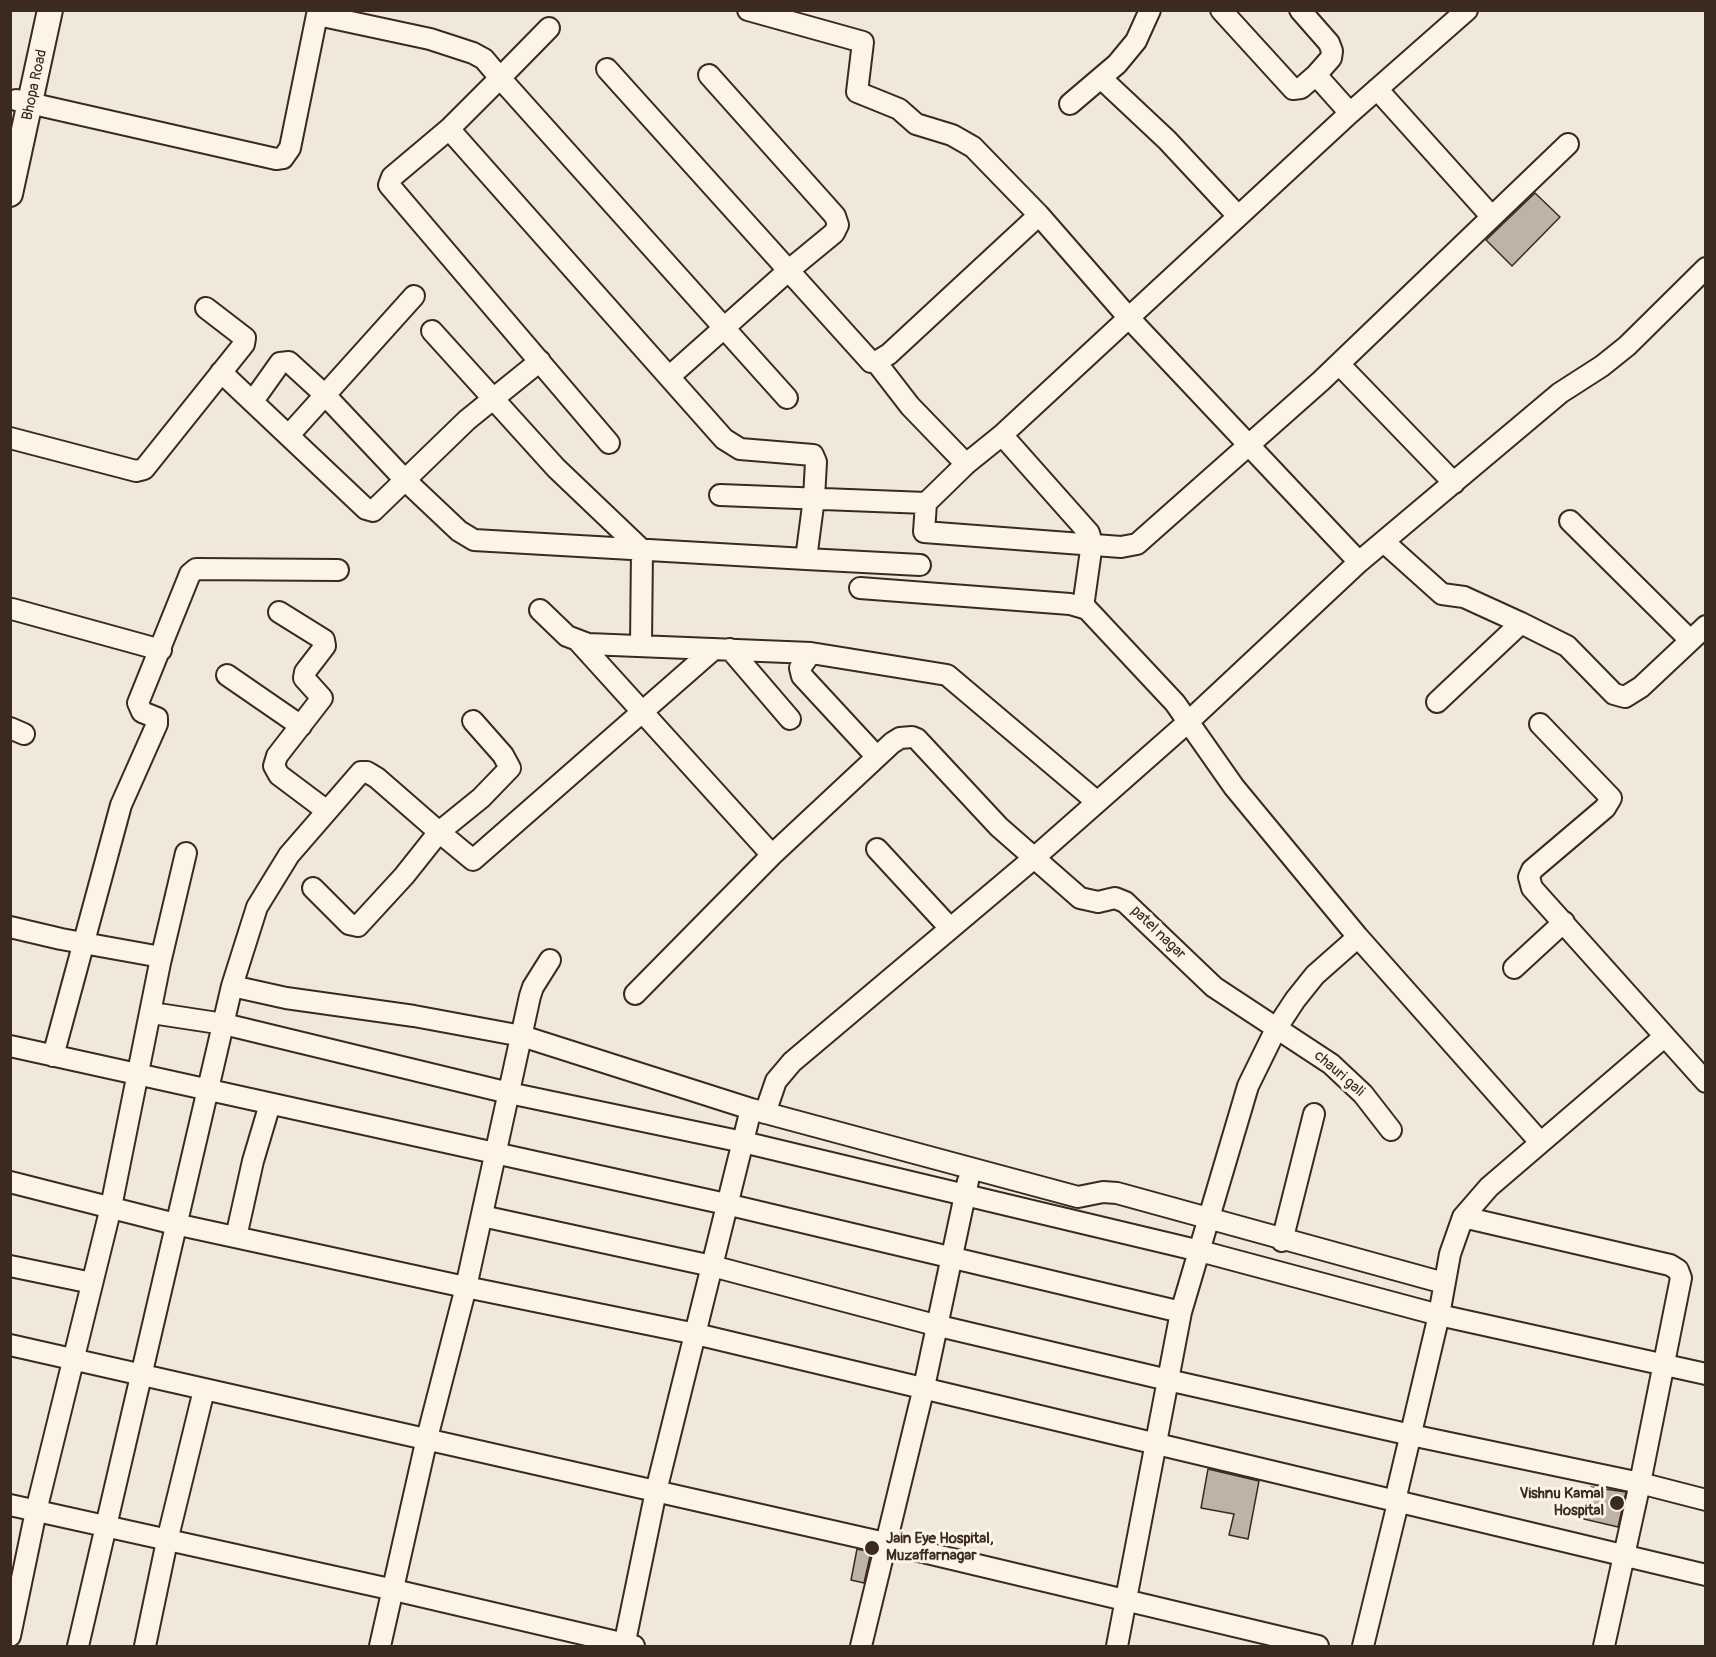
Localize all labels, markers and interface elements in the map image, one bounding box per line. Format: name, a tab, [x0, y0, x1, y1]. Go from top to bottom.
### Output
street label: Bhopa Road	[19, 48, 51, 122]
street label: patel nagar	[1127, 902, 1189, 964]
street label: chauri gali	[1310, 1047, 1368, 1101]
place label: Vishnu Kamal Hospital	[1519, 1485, 1604, 1520]
marker: Vishnu Kamal Hospital	[1608, 1494, 1626, 1512]
place label: Jain Eye Hospital, Muzaffarnagar	[886, 1530, 994, 1565]
marker: Jain Eye Hospital, Muzaffarnagar	[863, 1539, 881, 1557]

